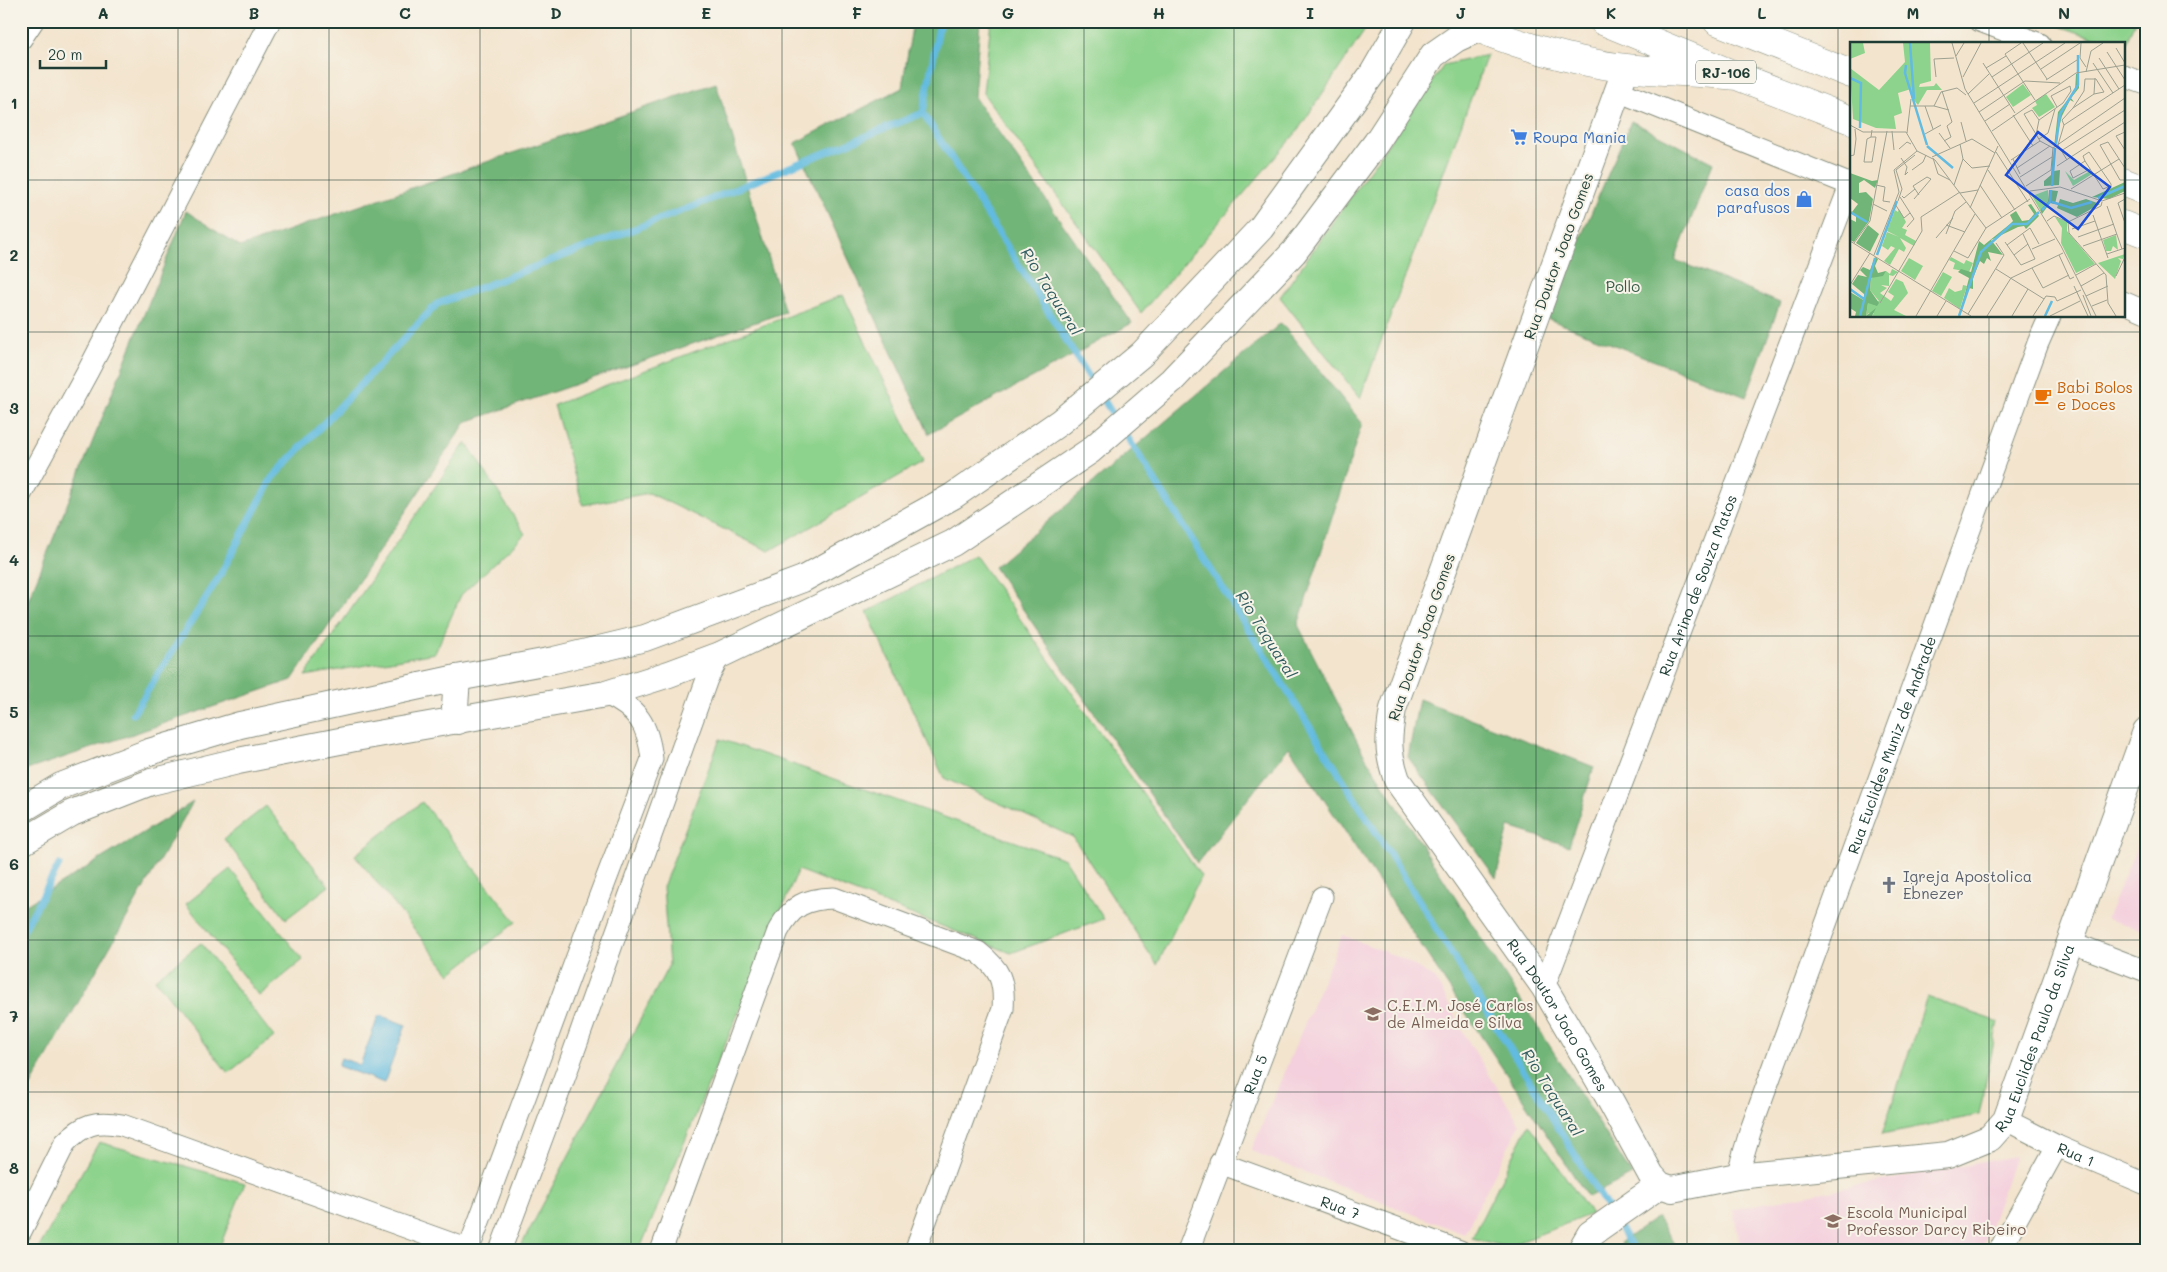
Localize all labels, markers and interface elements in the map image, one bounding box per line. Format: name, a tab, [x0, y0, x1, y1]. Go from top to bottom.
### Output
text: A	[97, 2, 109, 23]
text: B	[249, 2, 259, 23]
text: C	[399, 2, 411, 23]
text: D	[550, 2, 562, 23]
text: E	[701, 2, 711, 23]
text: F	[852, 2, 862, 23]
text: G	[1002, 2, 1014, 23]
text: H	[1153, 2, 1165, 23]
text: I	[1306, 2, 1314, 23]
text: J	[1456, 2, 1466, 23]
text: K	[1606, 2, 1616, 23]
text: L	[1757, 2, 1767, 23]
text: M	[1907, 2, 1919, 23]
text: N	[2058, 2, 2070, 23]
scale bar	[40, 38, 106, 70]
inset map	[1850, 42, 2124, 318]
text: 20 m	[48, 44, 82, 64]
road number: RJ-106	[1696, 61, 1756, 84]
text: 1	[10, 92, 18, 113]
supermarket icon: Roupa Mania	[1509, 127, 1529, 147]
place label: Roupa Mania	[1533, 127, 1627, 147]
street label: Rua Doutor Joao Gomes	[1519, 170, 1597, 342]
place label: casa dos parafusos	[1717, 180, 1790, 217]
shop icon: casa dos parafusos	[1794, 189, 1814, 209]
water label: Rio Taquaral	[1017, 243, 1087, 339]
text: 2	[10, 244, 19, 265]
park label: Pollo	[1606, 276, 1640, 296]
place label: Babi Bolos e Doces	[2057, 377, 2133, 414]
cafe icon: Babi Bolos e Doces	[2033, 386, 2053, 406]
text: 3	[9, 397, 19, 418]
street label: Rua Arino de Souza Matos	[1654, 492, 1741, 679]
text: 4	[9, 549, 19, 570]
street label: Rua Doutor Joao Gomes	[1383, 551, 1459, 723]
water label: Rio Taquaral	[1232, 586, 1302, 682]
street label: Rua Euclides Muniz de Andrade	[1842, 633, 1940, 857]
text: 5	[9, 701, 19, 722]
text: 6	[9, 853, 19, 874]
place label: Igreja Apostolica Ebnezer	[1903, 866, 2032, 903]
church icon: Igreja Apostolica Ebnezer	[1879, 875, 1899, 895]
street label: Rua Doutor Joao Gomes	[1503, 935, 1613, 1095]
street label: Rua Euclides Paulo da Silva	[1990, 941, 2078, 1136]
place label: C.E.I.M. José Carlos de Almeida e Silva	[1387, 995, 1533, 1032]
school or university icon: C.E.I.M. José Carlos de Almeida e Silva	[1363, 1004, 1383, 1024]
text: 7	[10, 1005, 19, 1026]
water label: Rio Taquaral	[1518, 1044, 1588, 1140]
street label: Rua 5	[1238, 1052, 1271, 1097]
street label: Rua 1	[2054, 1137, 2098, 1171]
text: 8	[9, 1157, 19, 1178]
street label: Rua 7	[1318, 1191, 1363, 1223]
place label: Escola Municipal Professor Darcy Ribeiro	[1847, 1202, 2026, 1239]
school or university icon: Escola Municipal Professor Darcy Ribeiro	[1823, 1211, 1843, 1231]

